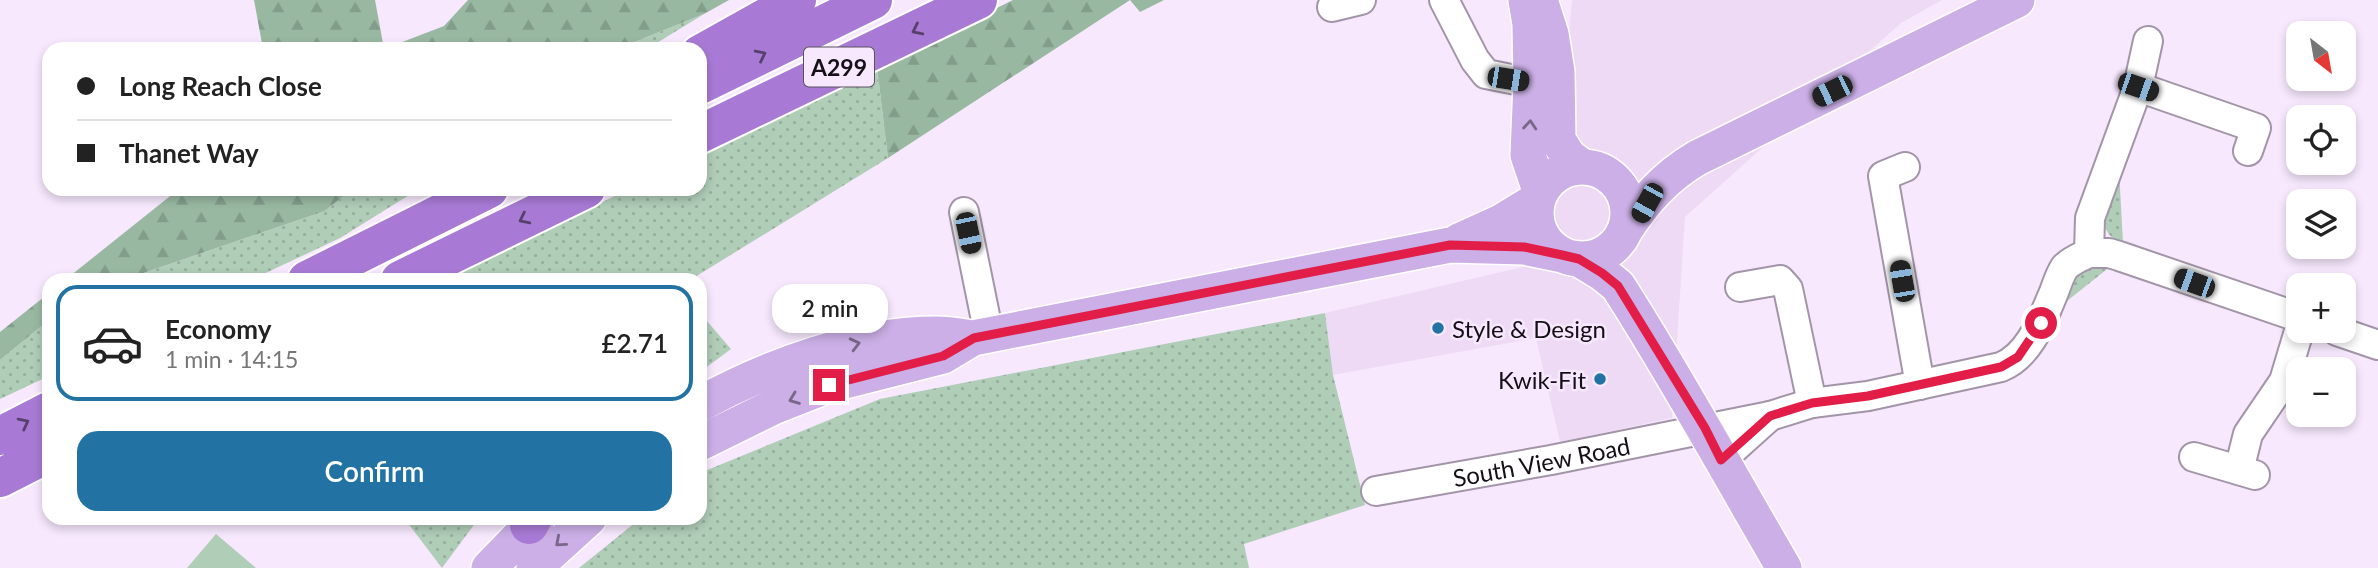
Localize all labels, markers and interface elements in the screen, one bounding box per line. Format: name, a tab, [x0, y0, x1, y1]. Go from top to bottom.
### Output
north arrow	[2286, 21, 2356, 91]
map controls	[2286, 21, 2356, 427]
one-way arrow	[912, 22, 924, 36]
road number: A299	[804, 48, 874, 86]
one-way arrow	[754, 50, 766, 64]
car	[1486, 65, 1531, 93]
text: Long Reach Close	[119, 70, 322, 102]
car	[2115, 70, 2162, 104]
car	[1809, 72, 1856, 110]
button: locate	[2286, 105, 2356, 175]
one-way arrow	[1522, 119, 1537, 130]
text: Thanet Way	[119, 137, 259, 169]
car	[1628, 180, 1667, 226]
button: layers	[2286, 189, 2356, 259]
one-way arrow	[519, 210, 531, 224]
car	[954, 210, 983, 256]
car	[1889, 258, 1916, 304]
car	[2171, 266, 2218, 300]
button: +	[2286, 273, 2356, 343]
callout: 2 min	[771, 284, 887, 332]
text: 2 min	[802, 294, 858, 322]
route start	[2025, 307, 2057, 339]
icon: car	[81, 312, 144, 375]
text: Economy	[165, 313, 271, 345]
place label: Style & Design	[1452, 314, 1606, 343]
marker: Style & Design	[1430, 320, 1446, 336]
text: £2.71	[602, 327, 668, 359]
one-way arrow	[849, 338, 861, 352]
text: 1 min · 14:15	[165, 345, 298, 373]
button: −	[2286, 357, 2356, 427]
place label: Kwik-Fit	[1498, 365, 1586, 394]
route end	[813, 369, 845, 401]
marker: Kwik-Fit	[1592, 371, 1608, 387]
one-way arrow	[789, 390, 801, 404]
one-way arrow	[17, 418, 30, 432]
street label: South View Road	[1450, 430, 1632, 492]
button: Confirm	[77, 431, 672, 511]
one-way arrow	[556, 534, 569, 546]

